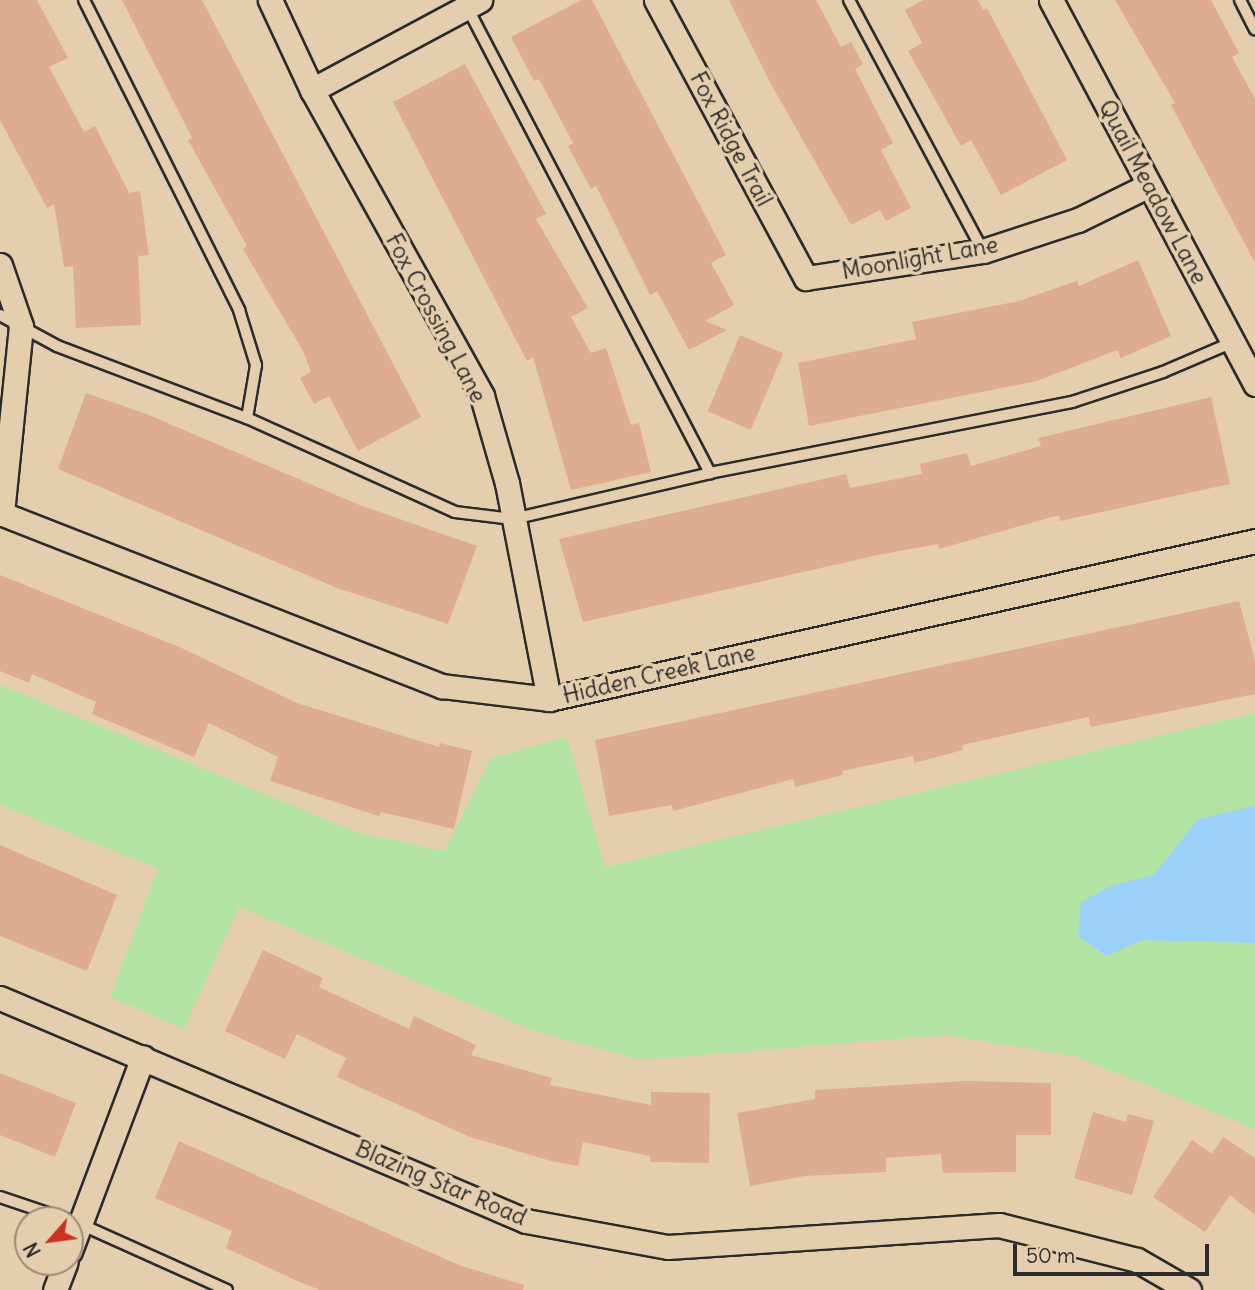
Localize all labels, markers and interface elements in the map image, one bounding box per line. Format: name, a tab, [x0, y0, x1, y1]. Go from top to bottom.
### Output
street label: Fox Ridge Trail	[684, 67, 778, 211]
street label: Quail Meadow Lane	[1093, 95, 1213, 289]
street label: Fox Crossing Lane	[380, 229, 492, 407]
street label: Moonlight Lane	[840, 231, 1000, 285]
street label: Hidden Creek Lane	[560, 638, 758, 710]
street label: Blazing Star Road	[351, 1135, 531, 1231]
north arrow	[14, 1206, 84, 1276]
scale bar	[1017, 1230, 1213, 1274]
text: N	[19, 1238, 46, 1261]
text: 50 m	[1026, 1242, 1075, 1269]

